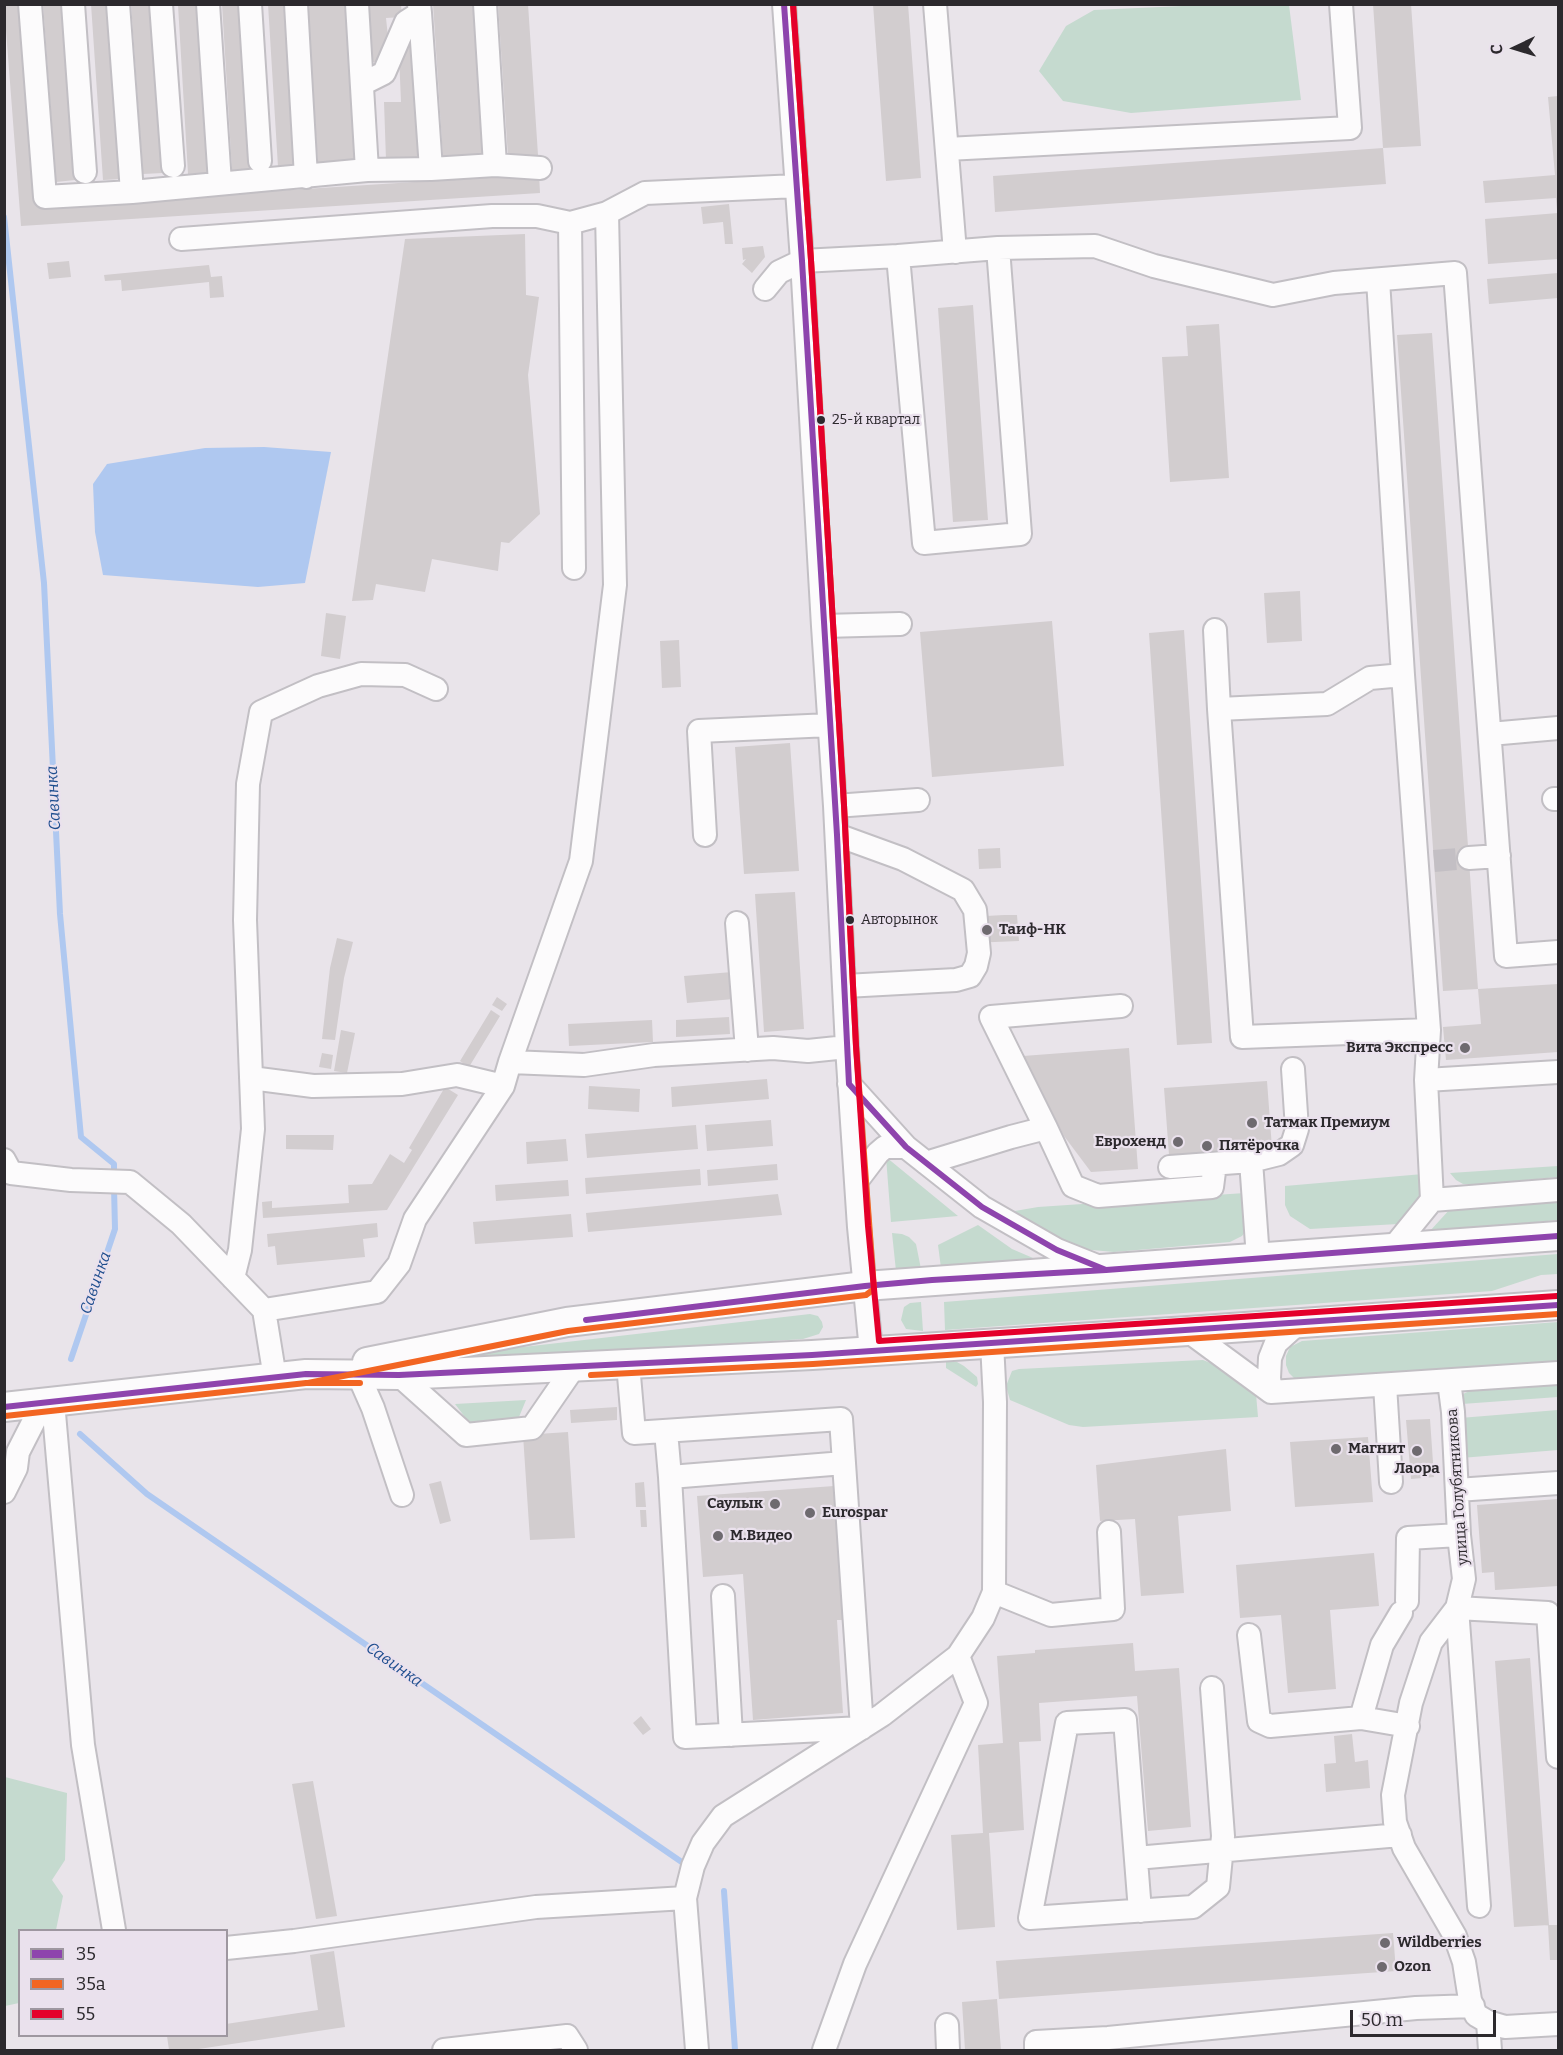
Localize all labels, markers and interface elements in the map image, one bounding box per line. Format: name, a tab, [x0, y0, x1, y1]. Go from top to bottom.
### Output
north arrow	[1485, 18, 1545, 78]
text: С	[1487, 44, 1506, 55]
place label: 25-й квартал	[832, 412, 920, 428]
marker: 25-й квартал	[815, 414, 827, 426]
water label: Савинка	[43, 765, 65, 831]
place label: Авторынок	[861, 912, 938, 928]
marker: Авторынок	[844, 914, 856, 926]
place label: Таиф-НК	[999, 921, 1066, 939]
marker: Таиф-НК	[980, 923, 994, 937]
place label: Вита Экспресс	[1346, 1039, 1453, 1057]
marker: Вита Экспресс	[1458, 1041, 1472, 1055]
place label: Татмак Премиум	[1264, 1114, 1390, 1132]
marker: Татмак Премиум	[1245, 1116, 1259, 1130]
place label: Еврохенд	[1095, 1133, 1166, 1151]
marker: Еврохенд	[1171, 1135, 1185, 1149]
place label: Пятёрочка	[1219, 1137, 1299, 1155]
marker: Пятёрочка	[1200, 1139, 1214, 1153]
water label: Савинка	[76, 1249, 116, 1317]
street label: улица Голубятникова	[1444, 1408, 1472, 1566]
place label: Магнит	[1348, 1440, 1405, 1458]
marker: Магнит	[1329, 1442, 1343, 1456]
marker: Лаора	[1410, 1444, 1424, 1458]
place label: Лаора	[1394, 1460, 1440, 1478]
place label: Саулык	[707, 1495, 763, 1513]
marker: Саулык	[768, 1497, 782, 1511]
place label: Eurospar	[822, 1504, 888, 1522]
marker: Eurospar	[803, 1506, 817, 1520]
place label: М.Видео	[730, 1527, 793, 1545]
marker: М.Видео	[711, 1529, 725, 1543]
water label: Савинка	[362, 1639, 426, 1691]
legend	[18, 1929, 228, 2037]
place label: Wildberries	[1397, 1934, 1482, 1952]
marker: Wildberries	[1378, 1936, 1392, 1950]
text: 35	[76, 1943, 96, 1965]
place label: Ozon	[1394, 1958, 1431, 1976]
marker: Ozon	[1375, 1960, 1389, 1974]
text: 35a	[76, 1973, 106, 1995]
scale bar	[1353, 1998, 1498, 2036]
text: 55	[76, 2003, 95, 2025]
text: 50 m	[1361, 2009, 1403, 2031]

